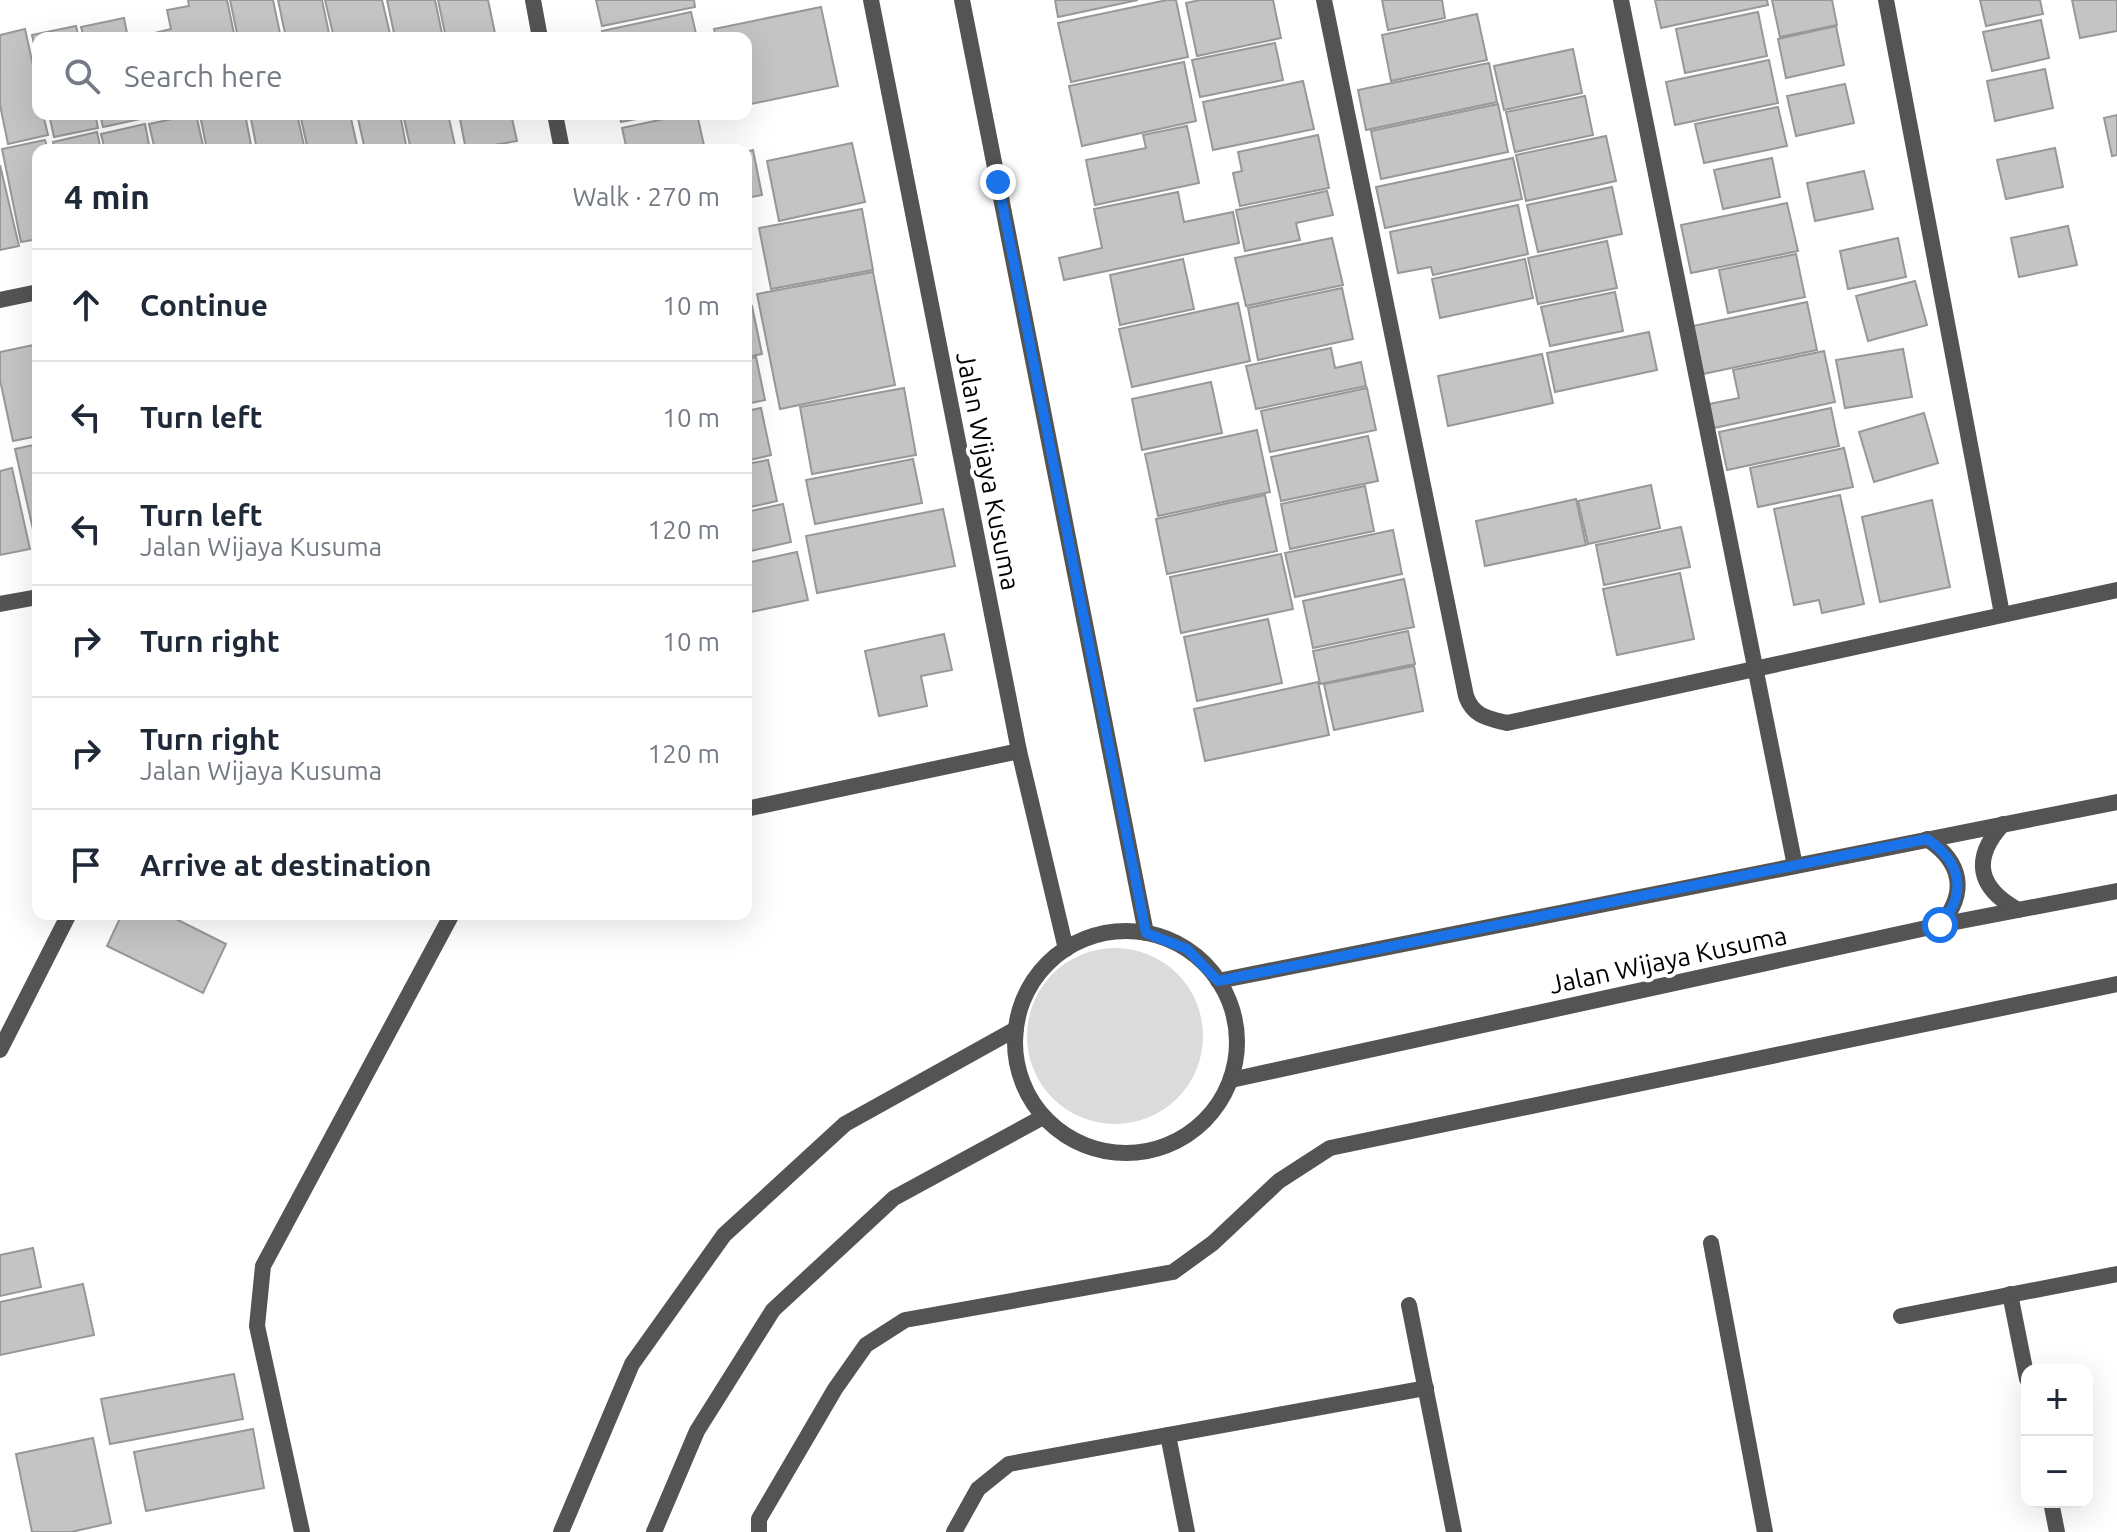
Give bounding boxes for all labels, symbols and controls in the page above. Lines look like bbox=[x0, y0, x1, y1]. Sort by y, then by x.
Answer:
search box bbox=[32, 32, 752, 120]
icon: search bbox=[60, 54, 104, 98]
text: Search here bbox=[124, 59, 283, 93]
route end bbox=[980, 164, 1016, 200]
text: 4 min bbox=[64, 177, 150, 215]
text: Walk · 270 m bbox=[572, 182, 720, 211]
icon: ahead bbox=[64, 283, 108, 327]
text: Continue bbox=[140, 288, 268, 322]
text: 10 m bbox=[662, 291, 720, 320]
street label: Jalan Wijaya Kusuma bbox=[951, 349, 1026, 592]
icon: left bbox=[64, 395, 108, 439]
text: Turn left bbox=[140, 400, 262, 434]
text: 10 m bbox=[662, 403, 720, 432]
text: Turn left bbox=[140, 498, 262, 532]
icon: left bbox=[64, 507, 108, 551]
text: 120 m bbox=[648, 515, 720, 544]
text: Jalan Wijaya Kusuma bbox=[140, 532, 382, 561]
icon: right bbox=[64, 619, 108, 663]
text: Turn right bbox=[140, 624, 280, 658]
text: 10 m bbox=[662, 627, 720, 656]
text: Turn right bbox=[140, 722, 280, 756]
icon: right bbox=[64, 731, 108, 775]
text: 120 m bbox=[648, 739, 720, 768]
text: Jalan Wijaya Kusuma bbox=[140, 756, 382, 785]
icon: arrive bbox=[64, 843, 108, 887]
text: Arrive at destination bbox=[140, 848, 432, 882]
route start bbox=[1922, 907, 1958, 943]
street label: Jalan Wijaya Kusuma bbox=[1546, 920, 1789, 999]
map controls bbox=[2021, 1364, 2093, 1508]
button: + bbox=[2021, 1364, 2093, 1436]
button: − bbox=[2021, 1436, 2093, 1508]

